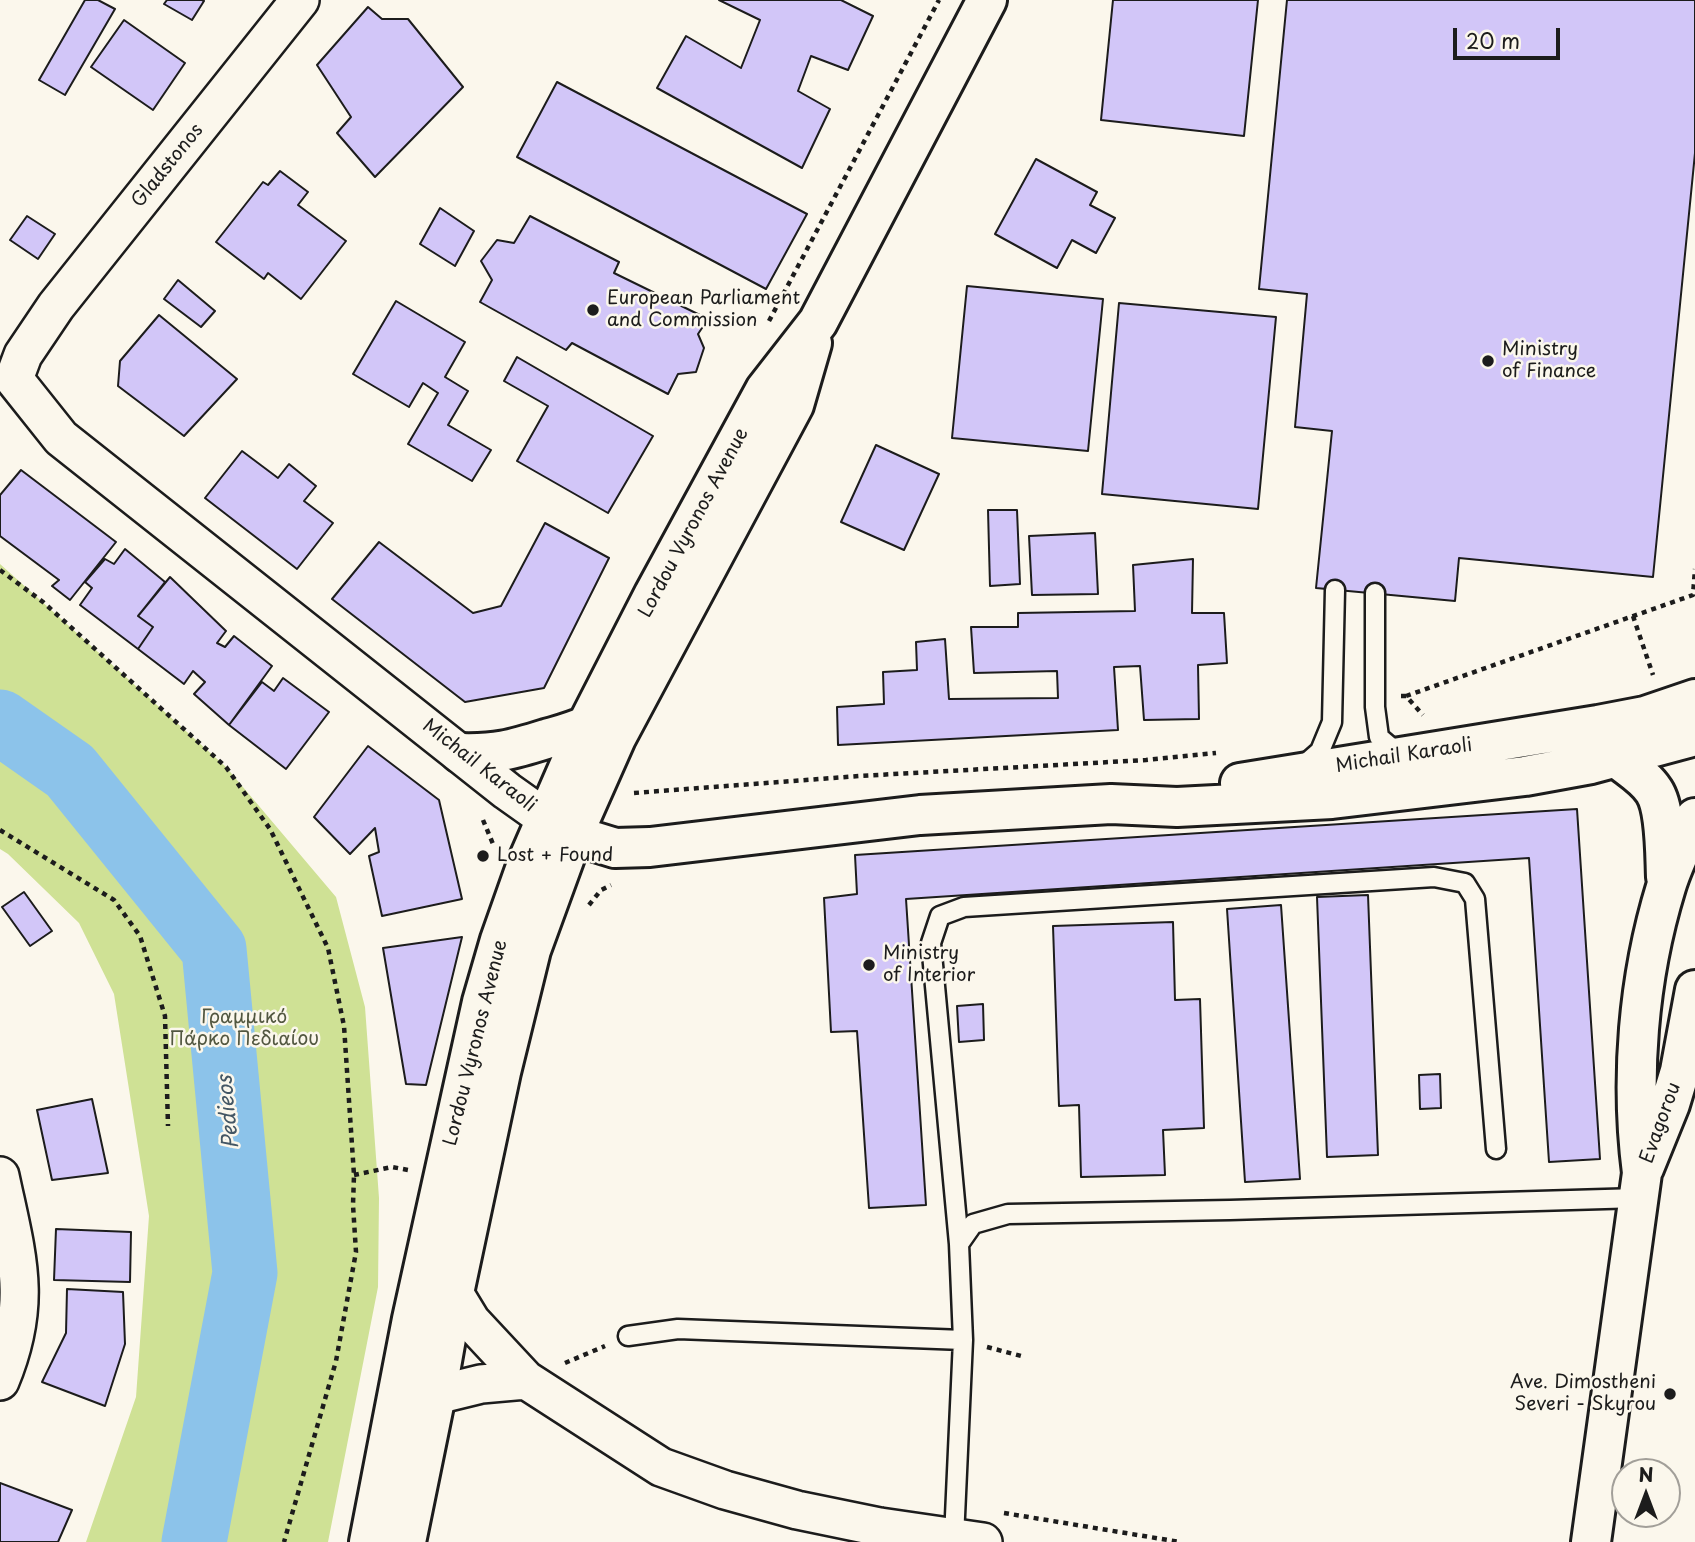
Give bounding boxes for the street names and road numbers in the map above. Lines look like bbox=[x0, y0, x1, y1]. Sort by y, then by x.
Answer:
street label: Gladstonos bbox=[127, 120, 209, 212]
street label: Lordou Vyronos Avenue bbox=[634, 424, 754, 622]
street label: Michail Karaoli bbox=[418, 715, 540, 817]
street label: Michail Karaoli bbox=[1334, 734, 1474, 778]
street label: Lordou Vyronos Avenue bbox=[439, 938, 513, 1148]
street label: Evagorou bbox=[1636, 1079, 1686, 1167]

